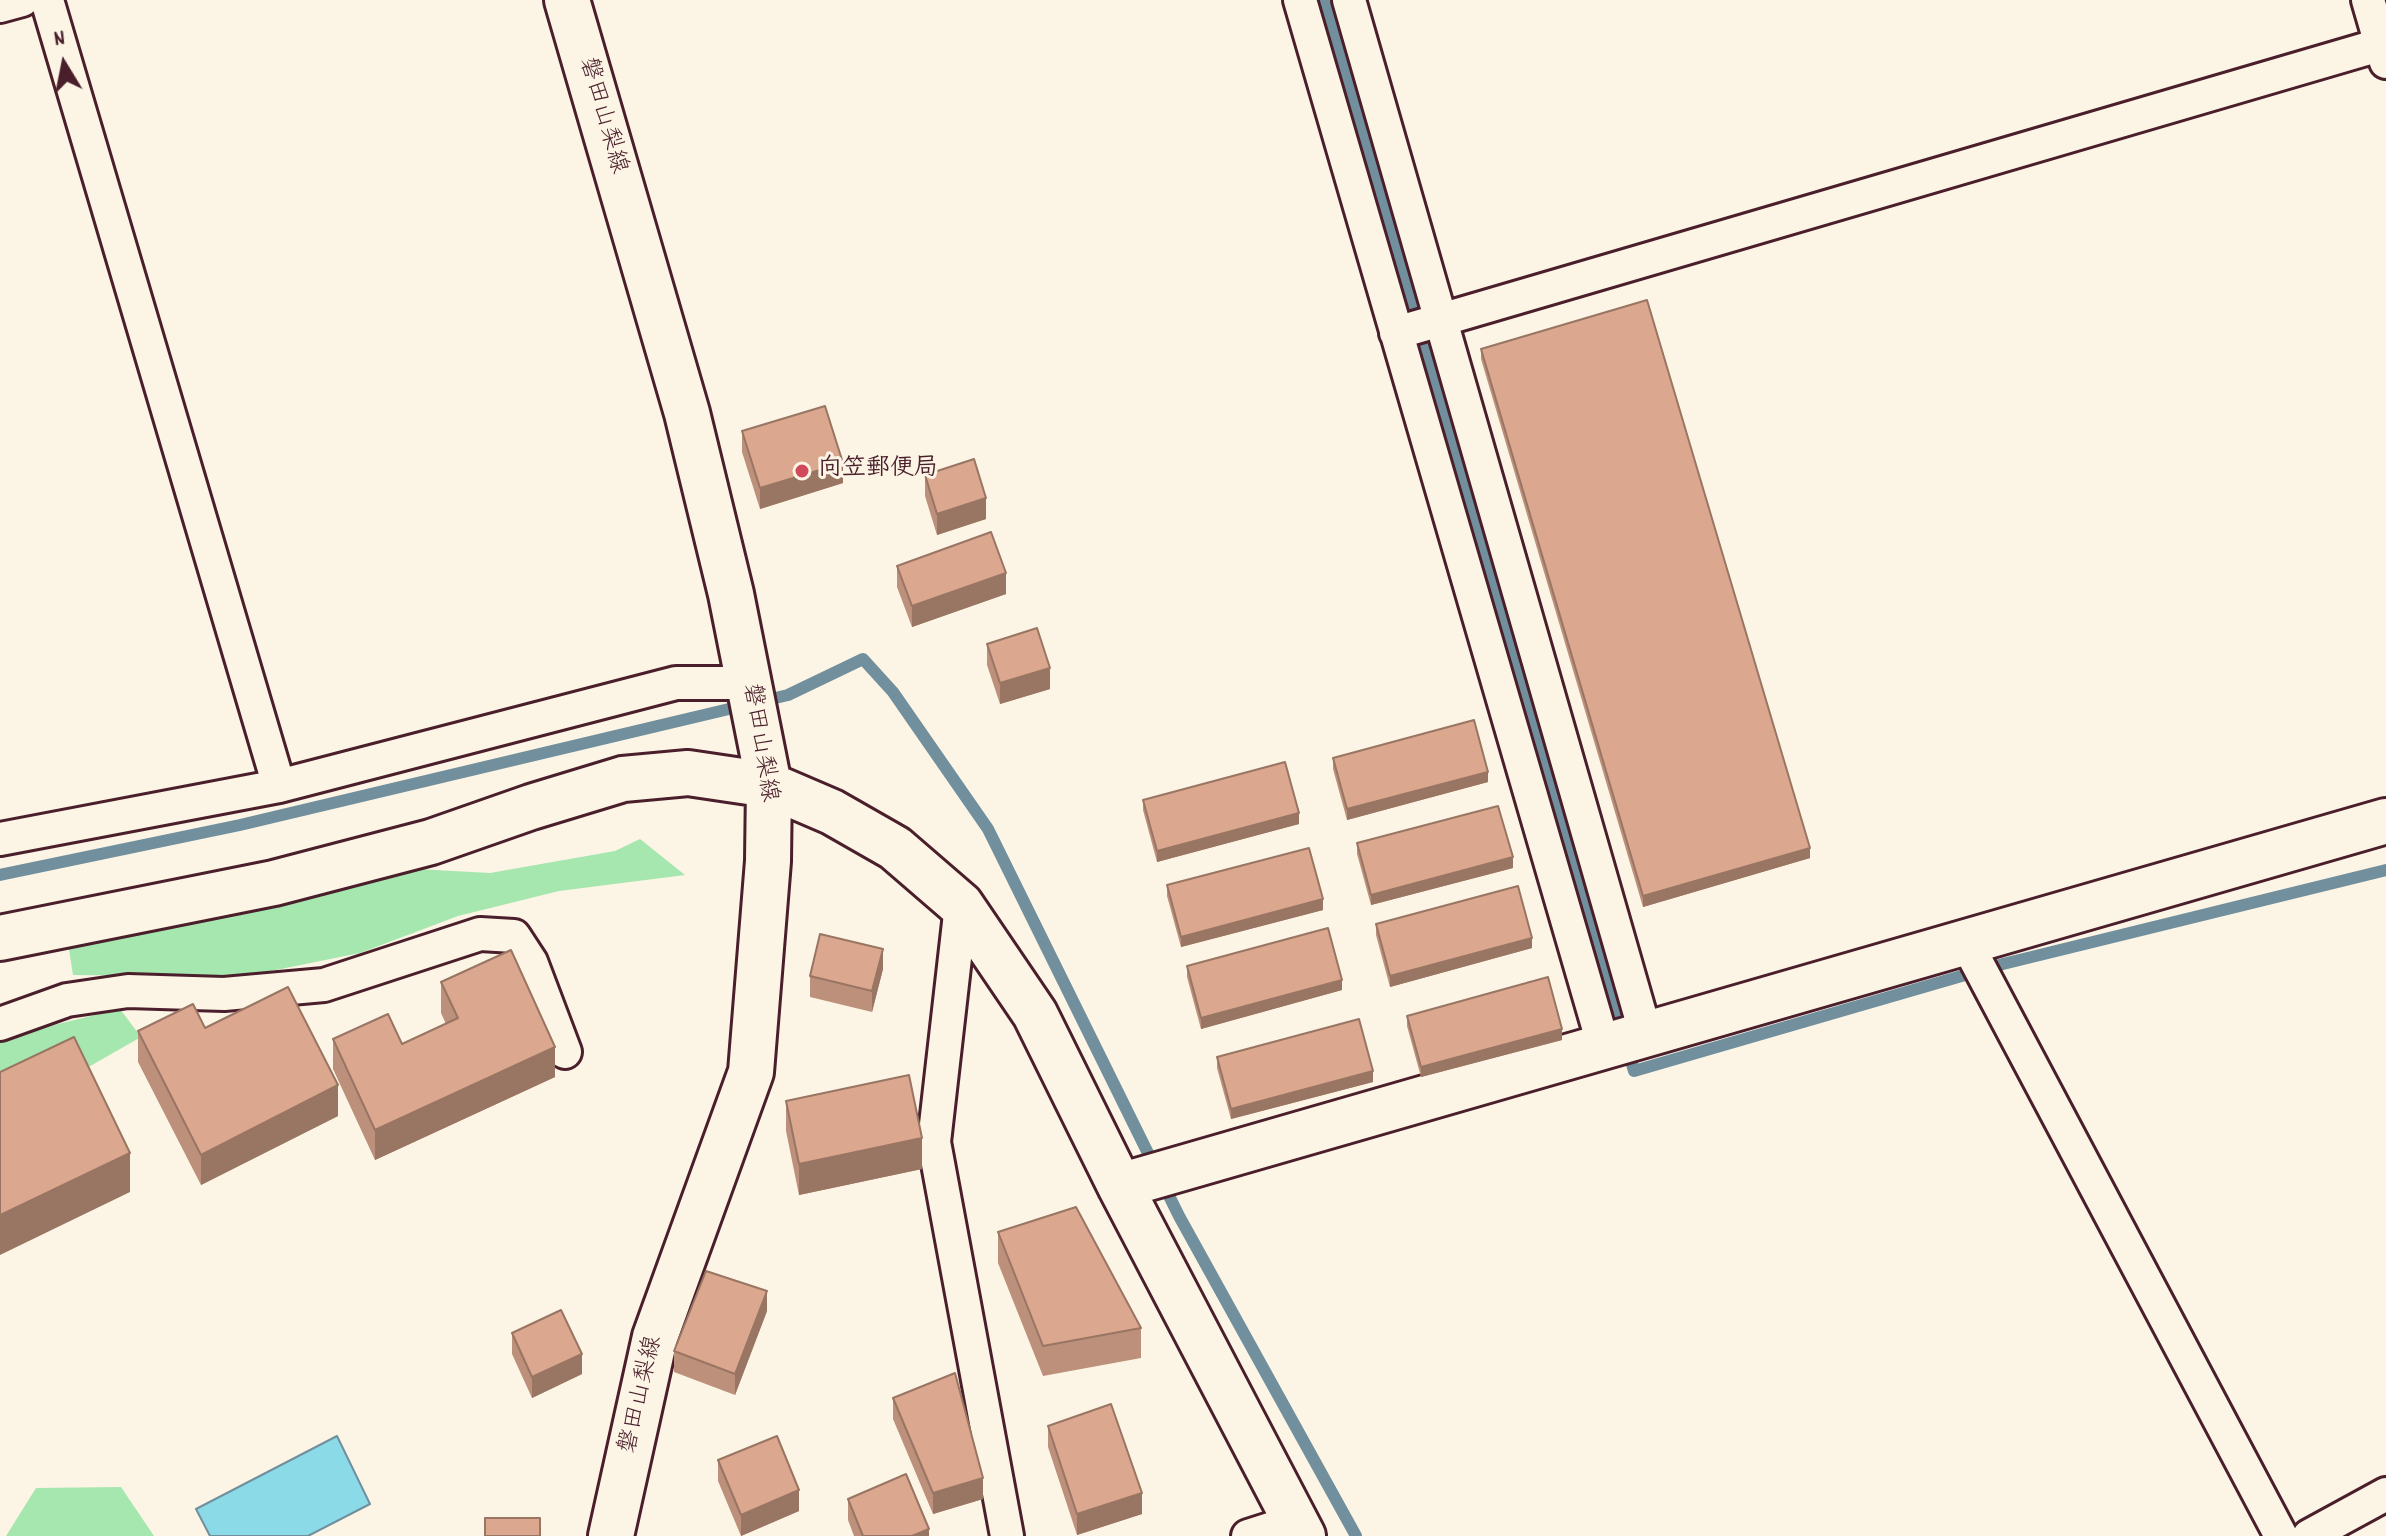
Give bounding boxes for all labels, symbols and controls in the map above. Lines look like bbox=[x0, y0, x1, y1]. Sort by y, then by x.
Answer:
north arrow bbox=[24, 24, 104, 104]
text: N bbox=[52, 24, 68, 56]
street label: 磐田山梨線 bbox=[571, 54, 631, 178]
place label: 向笠郵便局 bbox=[818, 457, 938, 485]
marker: 向笠郵便局 bbox=[793, 462, 811, 480]
street label: 磐田山梨線 bbox=[734, 681, 782, 805]
street label: 磐田山梨線 bbox=[615, 1333, 671, 1457]

